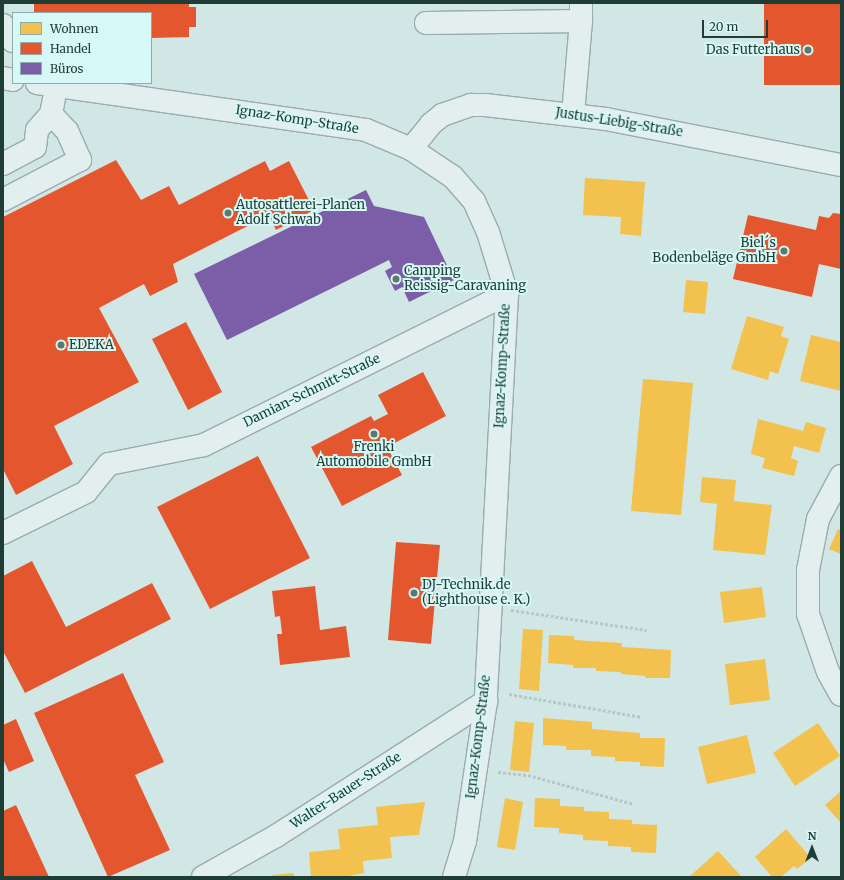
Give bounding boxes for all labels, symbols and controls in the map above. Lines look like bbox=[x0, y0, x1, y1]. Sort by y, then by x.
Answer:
legend bbox=[12, 12, 152, 84]
scale bar bbox=[704, 12, 770, 38]
text: 20 m bbox=[709, 19, 738, 34]
text: Wohnen bbox=[50, 21, 98, 36]
text: Handel bbox=[50, 41, 91, 56]
place label: Das Futterhaus bbox=[706, 42, 800, 58]
marker: Das Futterhaus bbox=[803, 45, 813, 55]
text: Büros bbox=[50, 61, 83, 76]
street label: Ignaz-Komp-Straße bbox=[234, 103, 360, 137]
street label: Justus-Liebig-Straße bbox=[554, 105, 684, 141]
place label: Autosattlerei-Planen Adolf Schwab bbox=[236, 198, 365, 229]
marker: Autosattlerei-Planen Adolf Schwab bbox=[223, 208, 233, 218]
place label: Biel´s Bodenbeläge GmbH bbox=[652, 236, 776, 267]
marker: Biel´s Bodenbeläge GmbH bbox=[779, 246, 789, 256]
place label: Camping Reissig-Caravaning bbox=[404, 264, 526, 295]
marker: Camping Reissig-Caravaning bbox=[391, 274, 401, 284]
street label: Ignaz-Komp-Straße bbox=[492, 303, 514, 429]
place label: EDEKA bbox=[69, 337, 114, 353]
marker: EDEKA bbox=[56, 340, 66, 350]
street label: Damian-Schmitt-Straße bbox=[241, 351, 383, 431]
marker: Frenki Automobile GmbH bbox=[369, 429, 379, 439]
place label: Frenki Automobile GmbH bbox=[316, 440, 432, 471]
place label: DJ-Technik.de (Lighthouse e. K.) bbox=[422, 578, 530, 609]
marker: DJ-Technik.de (Lighthouse e. K.) bbox=[409, 588, 419, 598]
street label: Ignaz-Komp-Straße bbox=[464, 674, 494, 800]
street label: Walter-Bauer-Straße bbox=[288, 749, 404, 833]
north arrow bbox=[792, 828, 832, 868]
text: N bbox=[808, 829, 816, 843]

